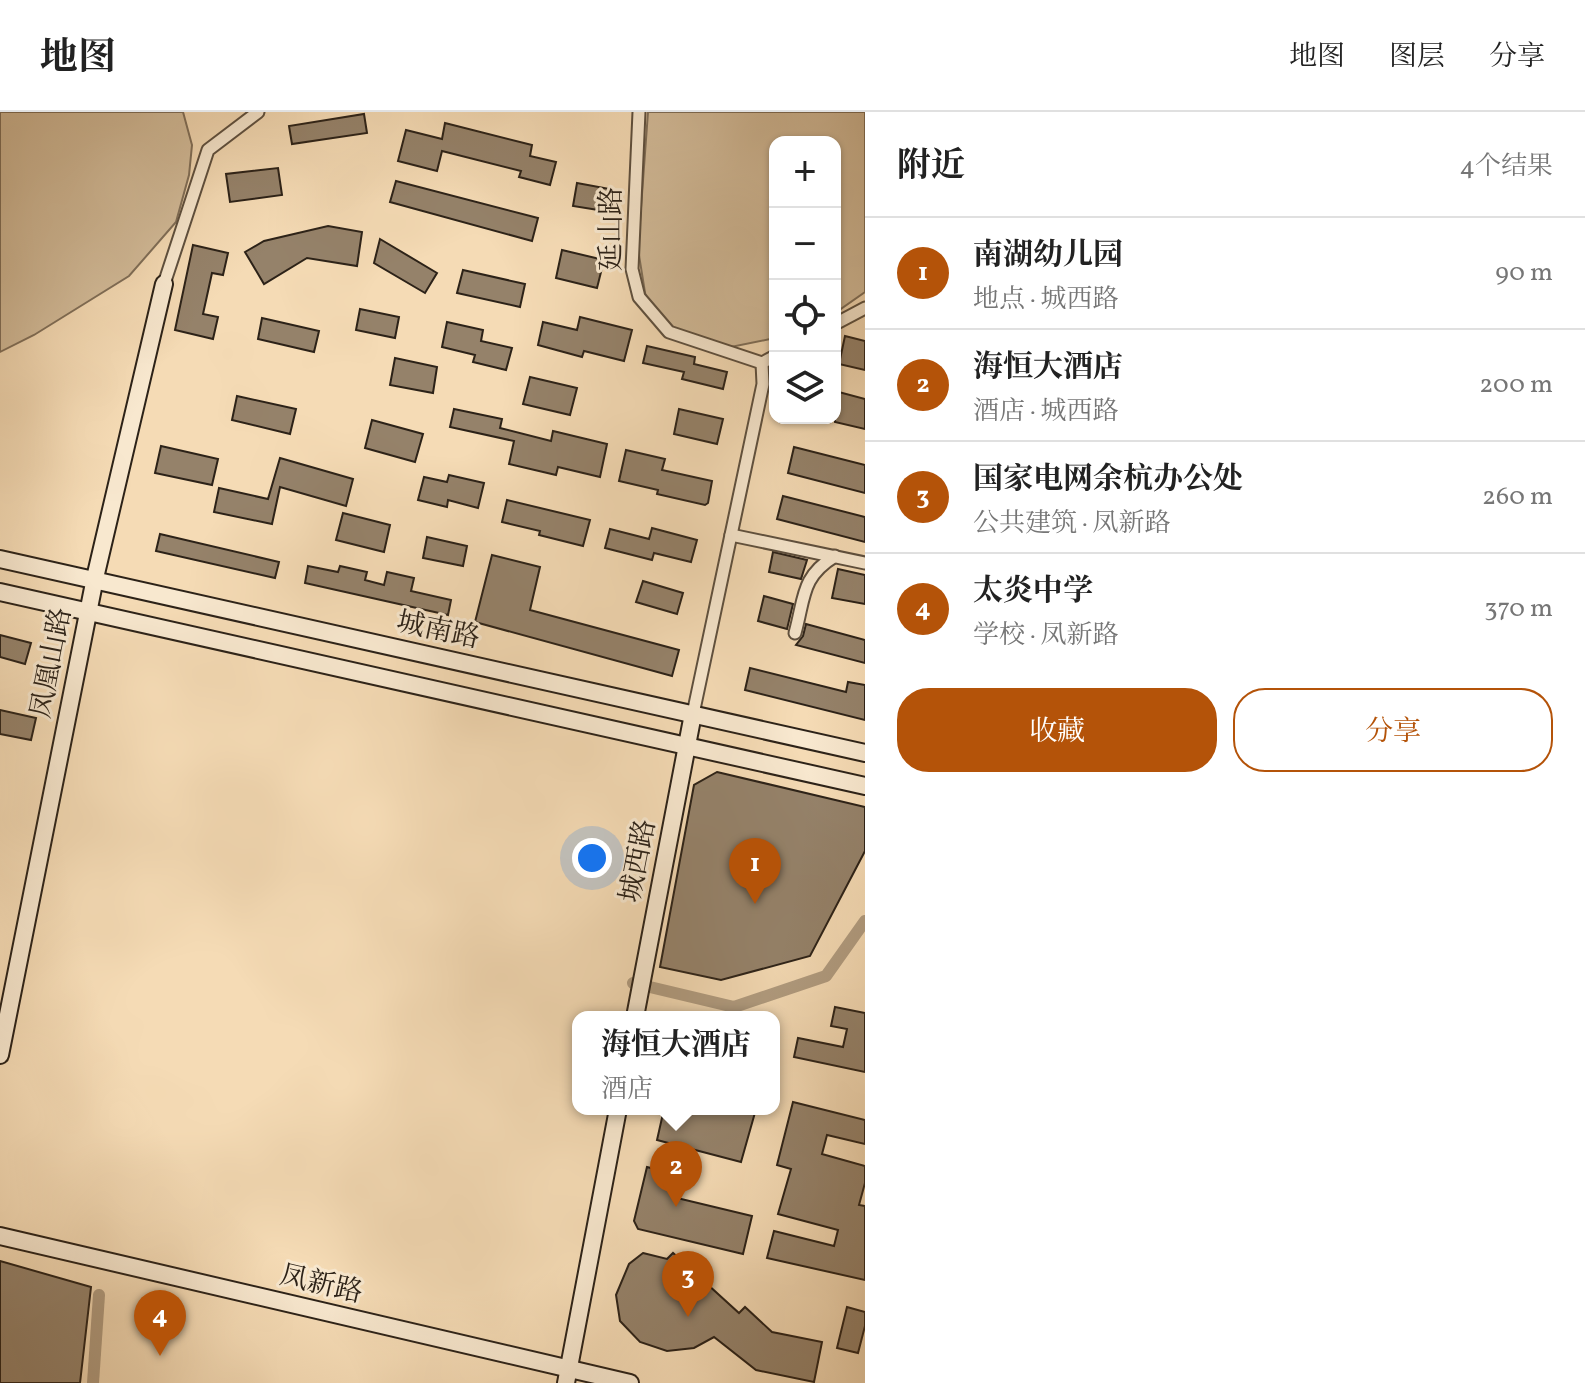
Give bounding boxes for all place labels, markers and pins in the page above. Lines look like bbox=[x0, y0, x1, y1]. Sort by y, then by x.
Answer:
pin: 1 bbox=[729, 838, 781, 904]
pin: 2 bbox=[650, 1141, 702, 1207]
pin: 3 bbox=[662, 1251, 714, 1317]
pin: 4 bbox=[134, 1290, 186, 1356]

